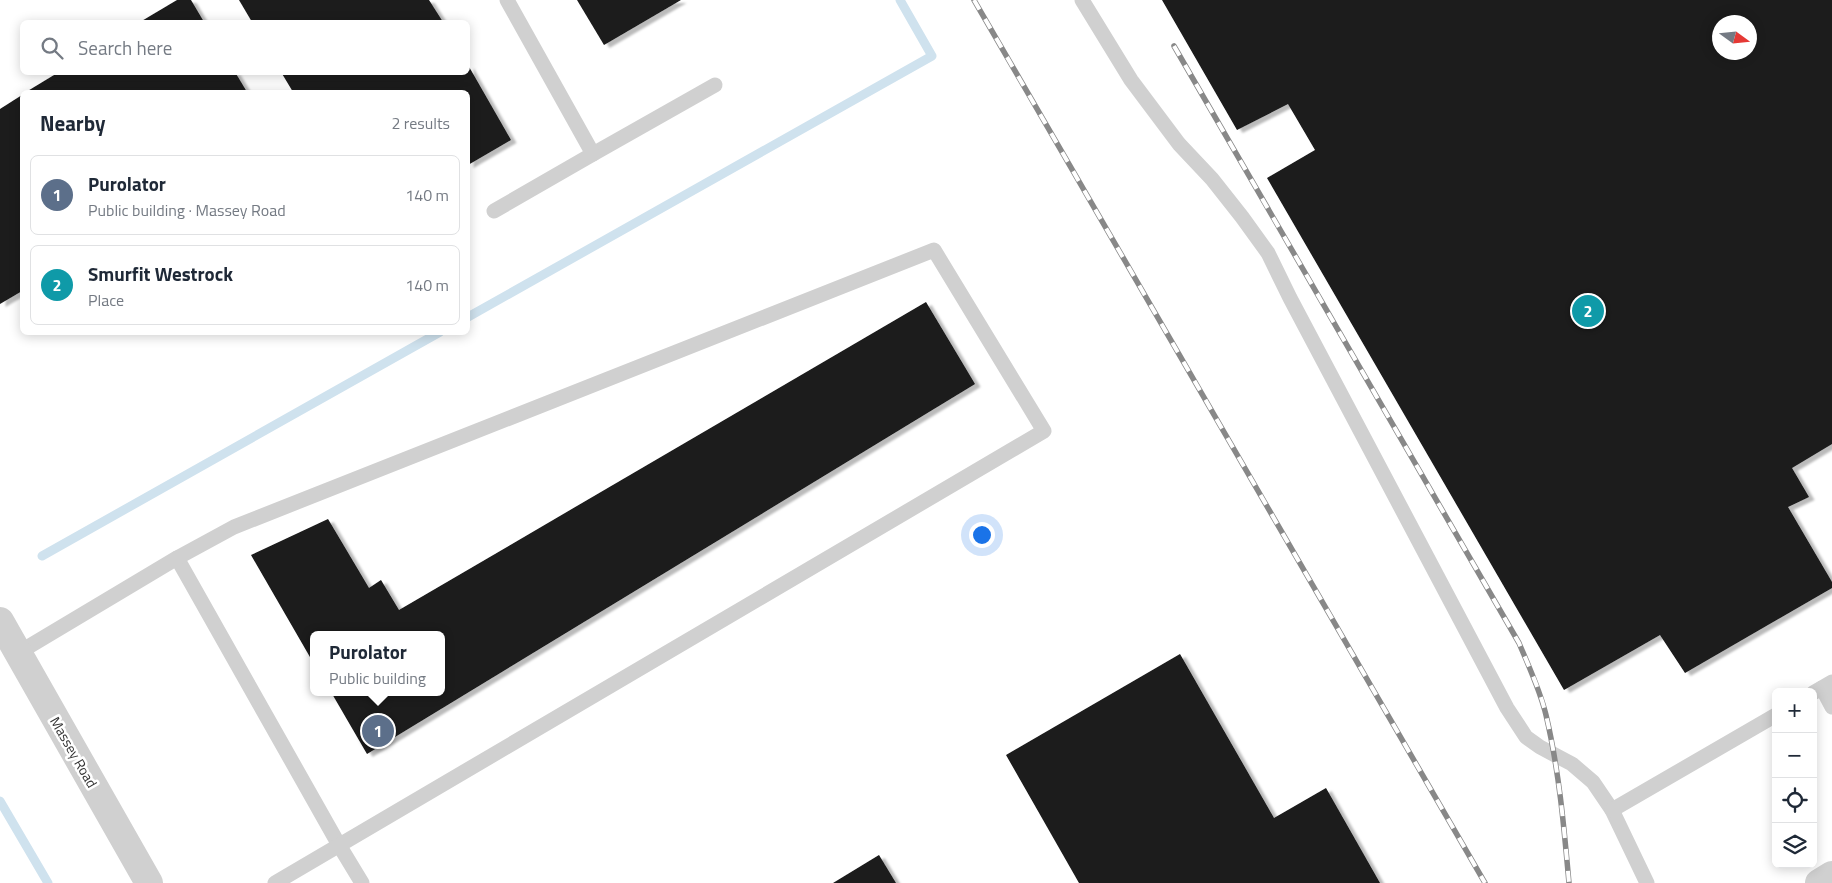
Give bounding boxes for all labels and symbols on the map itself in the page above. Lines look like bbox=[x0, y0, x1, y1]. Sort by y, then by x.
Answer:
north arrow bbox=[1712, 15, 1757, 60]
pin: 2 bbox=[1572, 292, 1604, 330]
your location bbox=[969, 522, 995, 548]
pin: 1 bbox=[362, 712, 394, 750]
street label: Massey Road bbox=[45, 713, 103, 791]

